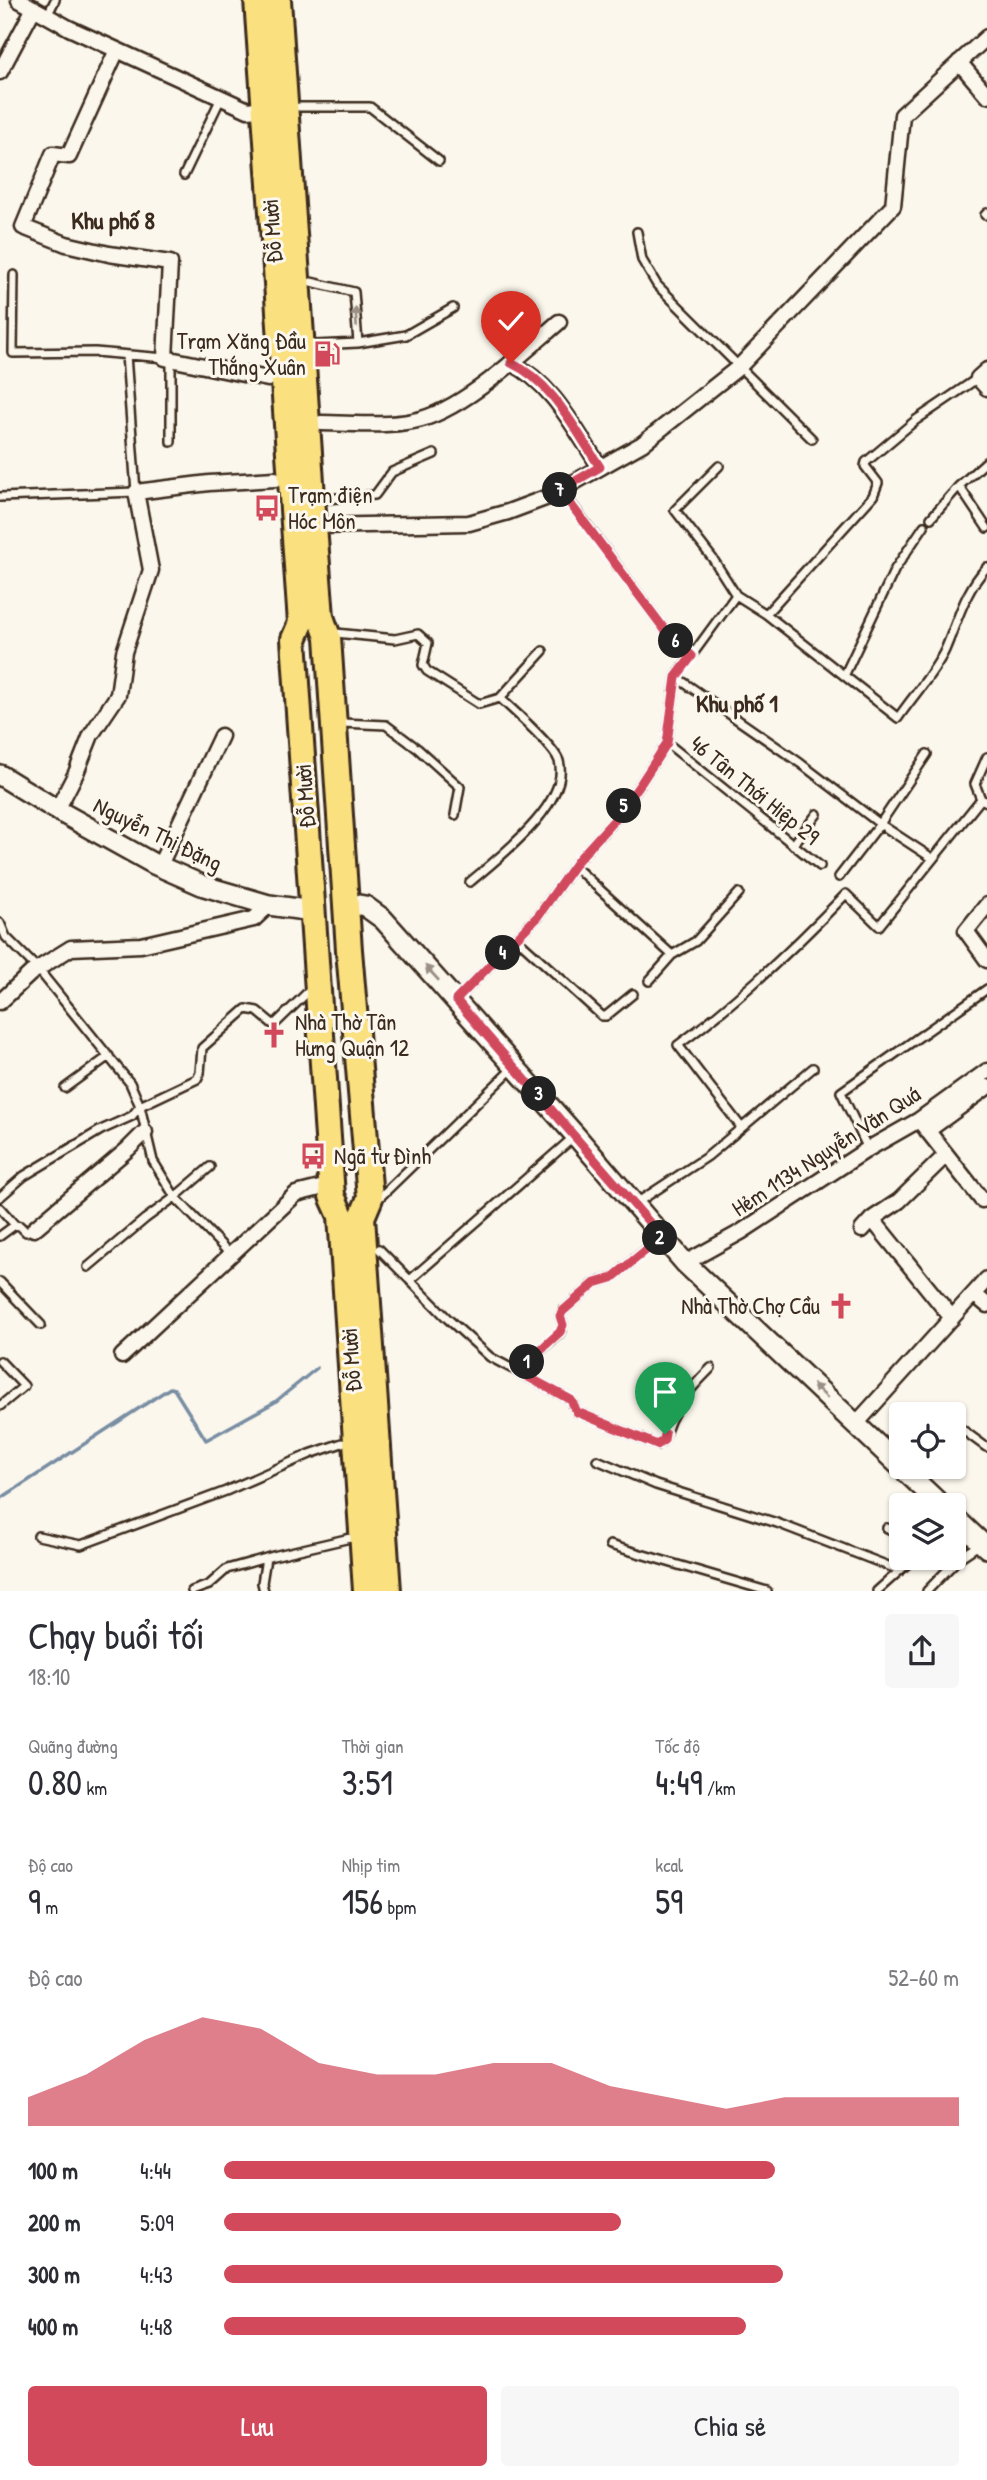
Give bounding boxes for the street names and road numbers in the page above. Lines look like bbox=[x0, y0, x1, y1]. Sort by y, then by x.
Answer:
street label: Đỗ Mười bbox=[254, 198, 289, 264]
street label: 46 Tân Thới Hiệp 29 bbox=[684, 728, 827, 851]
street label: Đỗ Mười bbox=[287, 763, 322, 829]
street label: Nguyễn Thị Đặng bbox=[89, 789, 228, 878]
street label: Hẻm 1134 Nguyễn Văn Quá bbox=[725, 1078, 926, 1223]
street label: Đỗ Mười bbox=[333, 1327, 368, 1393]

